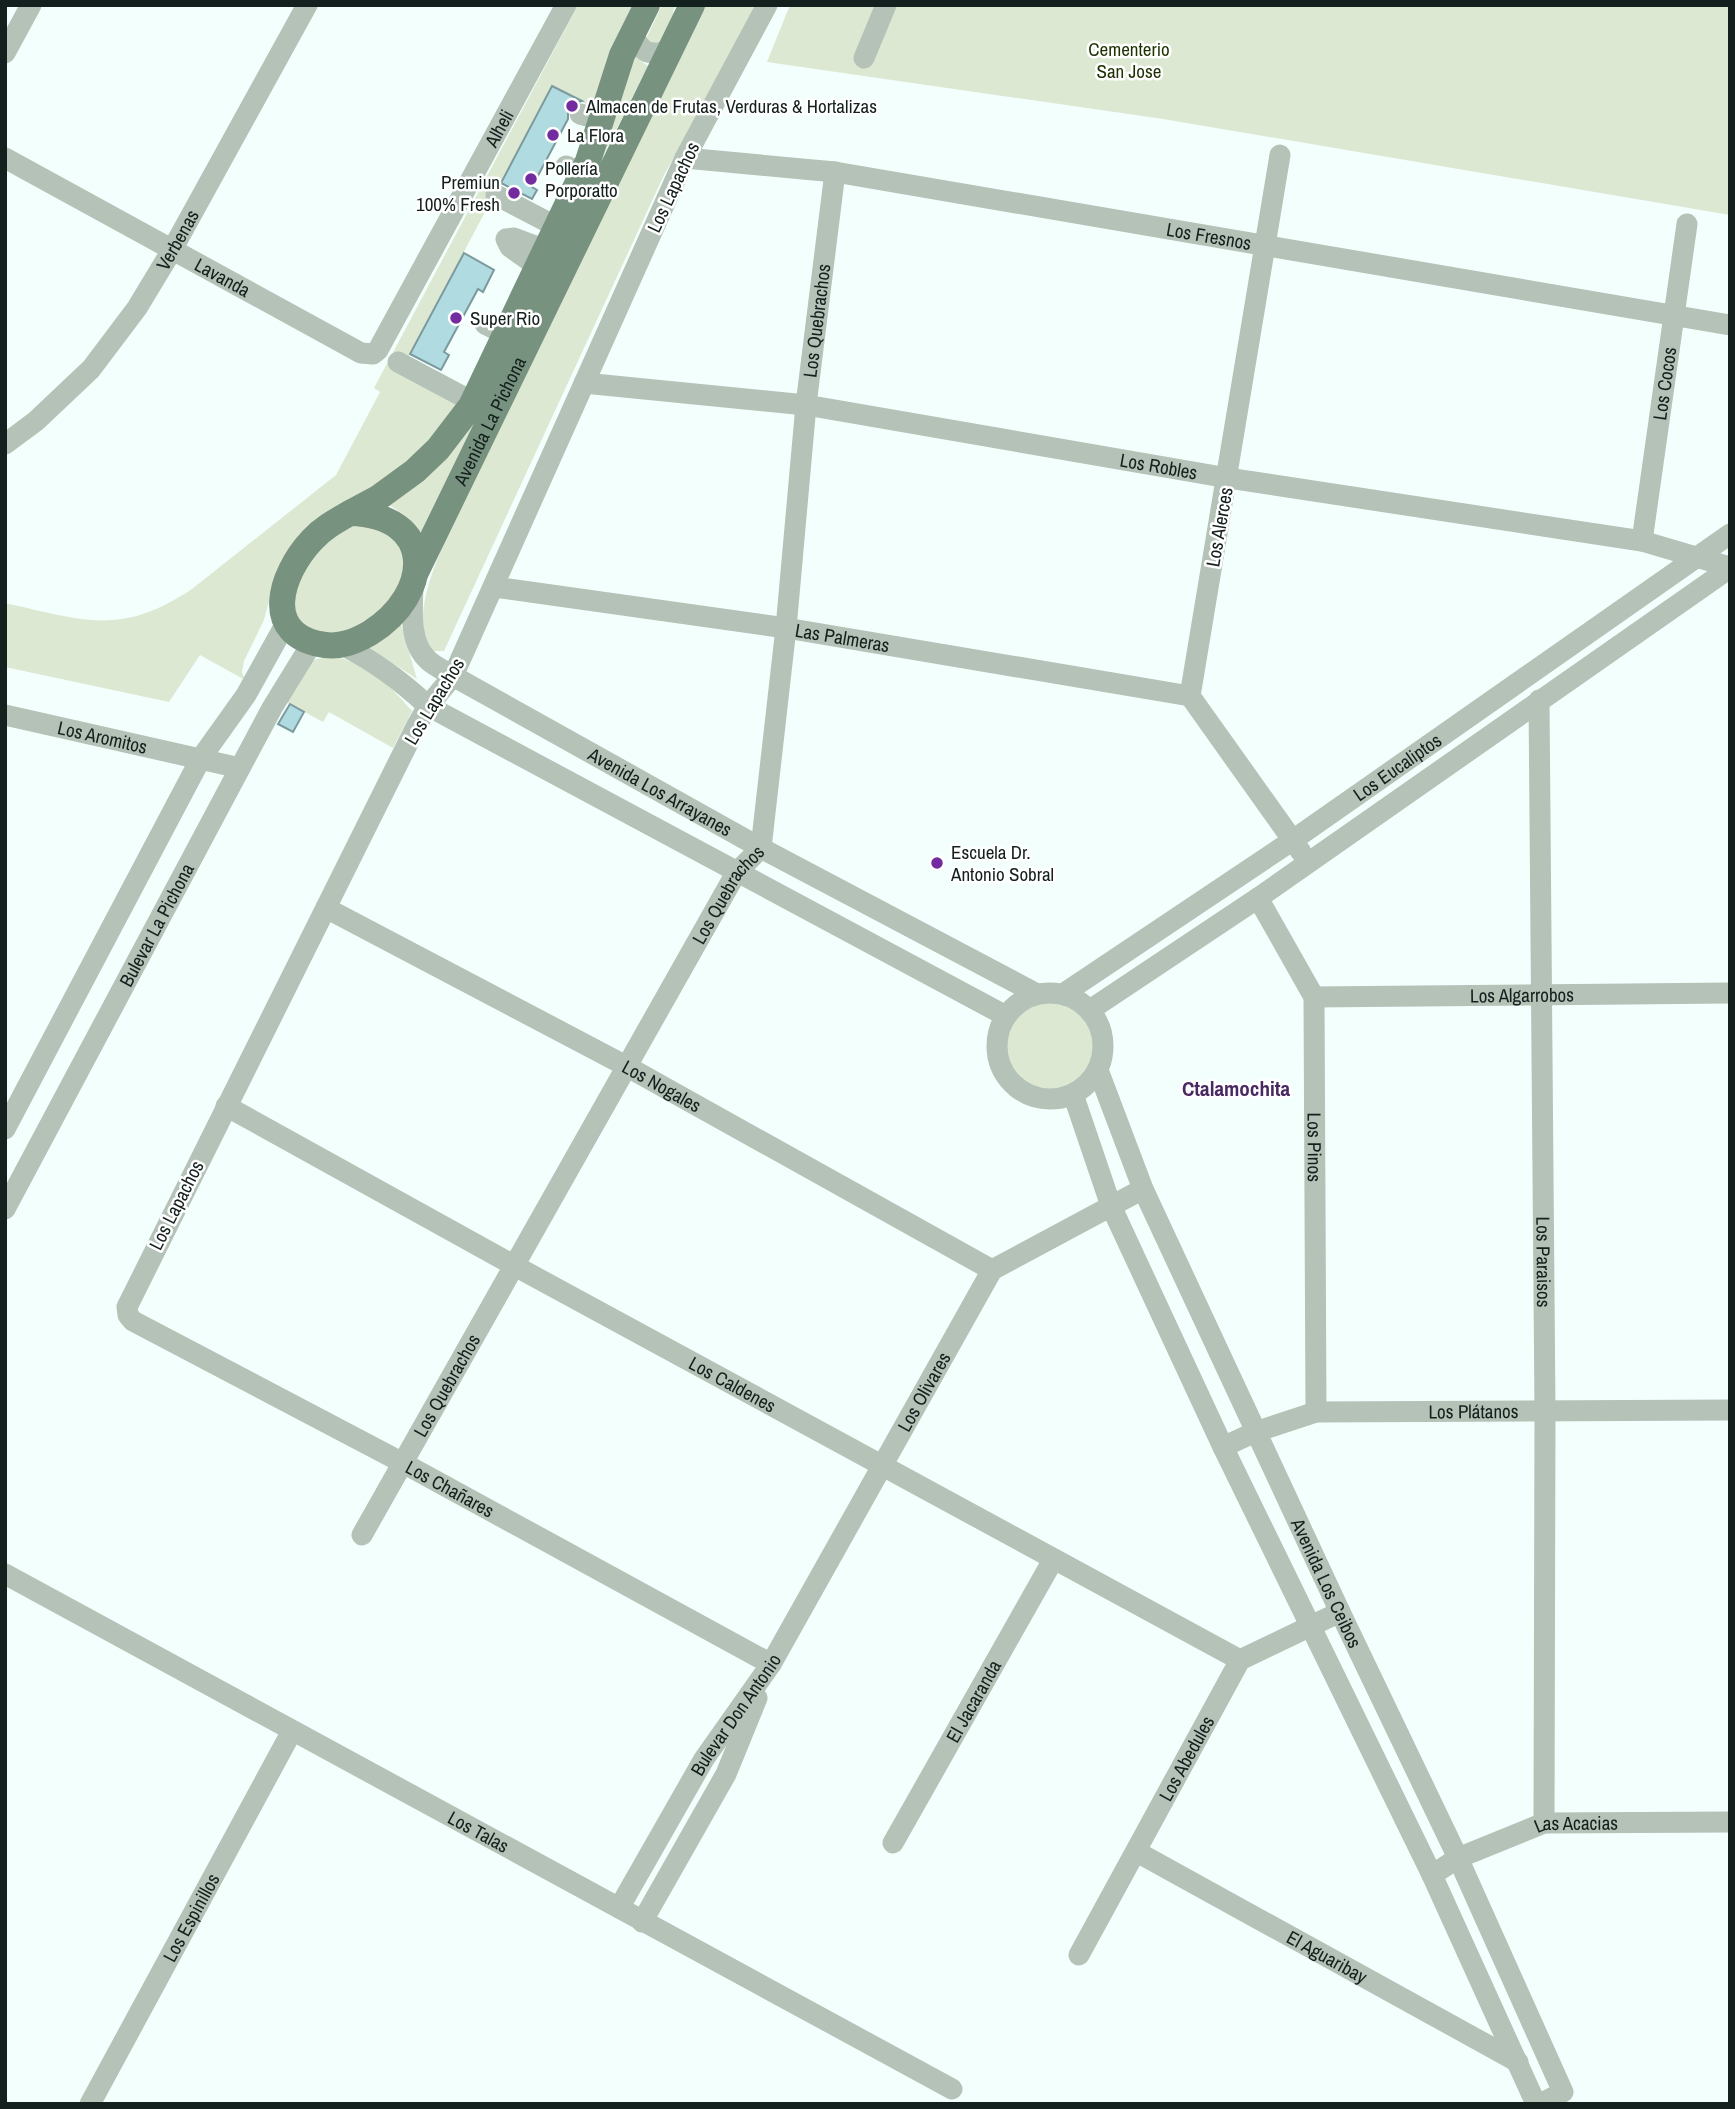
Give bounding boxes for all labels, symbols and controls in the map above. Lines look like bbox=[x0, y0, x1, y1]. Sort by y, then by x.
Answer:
park label: Cementerio San Jose bbox=[1088, 36, 1170, 84]
place label: Almacen de Frutas, Verduras & Hortalizas bbox=[585, 93, 877, 119]
marker: Almacen de Frutas, Verduras & Hortalizas bbox=[564, 98, 580, 114]
street label: Alheli bbox=[478, 105, 520, 152]
place label: La Flora bbox=[567, 122, 624, 148]
marker: La Flora bbox=[545, 127, 561, 143]
street label: Los Lapachos bbox=[641, 137, 705, 236]
place label: Pollería Porporatto bbox=[545, 155, 618, 203]
place label: Premiun 100% Fresh bbox=[416, 169, 500, 217]
marker: Pollería Porporatto bbox=[523, 171, 539, 187]
marker: Premiun 100% Fresh bbox=[506, 185, 522, 201]
street label: Verbenas bbox=[150, 205, 205, 275]
street label: Los Fresnos bbox=[1164, 216, 1254, 256]
street label: Lavanda bbox=[190, 251, 255, 303]
street label: Los Quebrachos bbox=[797, 262, 836, 379]
place label: Super Rio bbox=[470, 305, 540, 331]
marker: Super Rio bbox=[448, 310, 464, 326]
street label: Los Cocos bbox=[1646, 345, 1682, 422]
street label: Avenida La Pichona bbox=[447, 352, 532, 491]
street label: Los Robles bbox=[1118, 447, 1200, 486]
street label: Los Alerces bbox=[1199, 485, 1239, 569]
street label: Las Palmeras bbox=[793, 617, 892, 658]
street label: Los Lapachos bbox=[398, 653, 470, 749]
street label: Los Aromitos bbox=[55, 714, 150, 760]
street label: Los Eucaliptos bbox=[1348, 727, 1447, 807]
street label: Avenida Los Arrayanes bbox=[583, 741, 737, 842]
street label: Los Quebrachos bbox=[686, 839, 770, 949]
place label: Escuela Dr. Antonio Sobral bbox=[950, 839, 1054, 887]
marker: Escuela Dr. Antonio Sobral bbox=[929, 855, 945, 871]
street label: Bulevar La Pichona bbox=[113, 858, 200, 991]
street label: Los Algarrobos bbox=[1470, 981, 1574, 1008]
street label: Los Nogales bbox=[618, 1053, 706, 1118]
district label: Ctalamochita bbox=[1182, 1074, 1290, 1103]
street label: Los Pinos bbox=[1302, 1113, 1328, 1182]
street label: Los Lapachos bbox=[142, 1156, 210, 1254]
street label: Los Paraisos bbox=[1530, 1216, 1557, 1308]
street label: Los Quebrachos bbox=[407, 1329, 486, 1441]
street label: Los Olivares bbox=[891, 1347, 957, 1436]
street label: Los Caldenes bbox=[685, 1350, 781, 1419]
street label: Los Plátanos bbox=[1428, 1398, 1519, 1424]
street label: Los Chañares bbox=[401, 1454, 499, 1523]
street label: Avenida Los Ceibos bbox=[1285, 1513, 1368, 1652]
street label: Bulevar Don Antonio bbox=[684, 1649, 787, 1780]
street label: El Jacaranda bbox=[940, 1655, 1007, 1747]
street label: Los Abedules bbox=[1152, 1711, 1220, 1806]
street label: Los Talas bbox=[443, 1804, 514, 1859]
street label: Las Acacias bbox=[1530, 1810, 1618, 1839]
street label: Los Espinillos bbox=[156, 1869, 226, 1966]
street label: El Aguaribay bbox=[1282, 1924, 1372, 1990]

